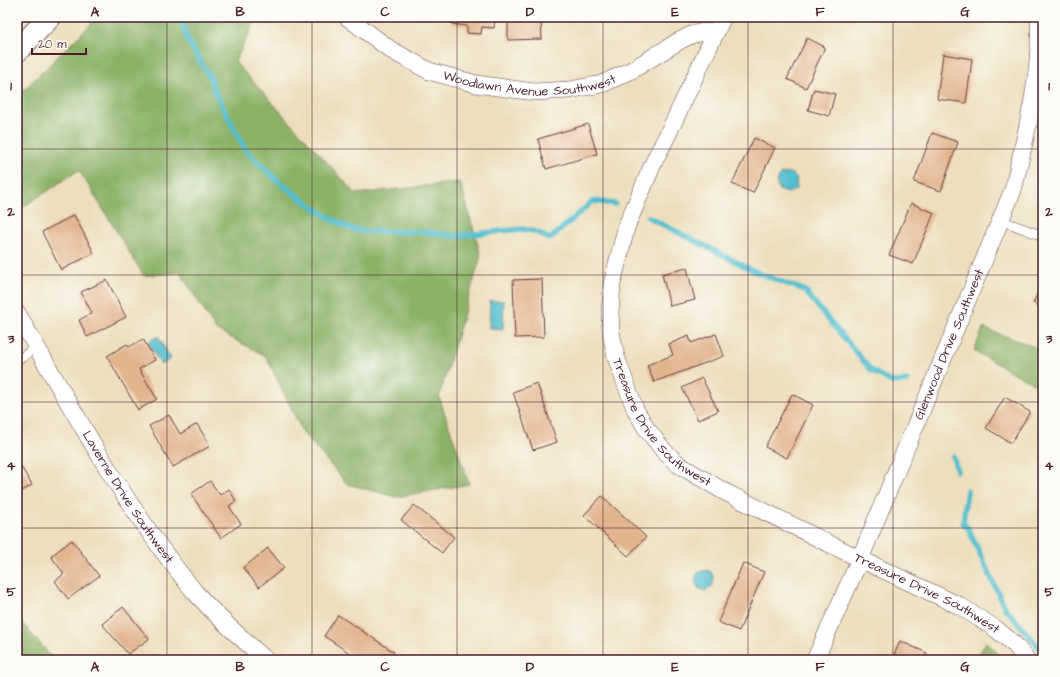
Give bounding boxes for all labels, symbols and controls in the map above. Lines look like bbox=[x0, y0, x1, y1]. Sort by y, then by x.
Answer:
text: A bbox=[91, 3, 100, 21]
text: B bbox=[235, 3, 245, 21]
text: C bbox=[380, 3, 390, 21]
text: D bbox=[526, 3, 535, 21]
text: E bbox=[671, 3, 679, 21]
text: F bbox=[815, 3, 825, 21]
text: G bbox=[960, 3, 970, 21]
scale bar bbox=[32, 30, 86, 56]
text: 20 m bbox=[38, 36, 67, 53]
street label: Woodlawn Avenue Southwest bbox=[441, 66, 619, 101]
text: 1 bbox=[10, 77, 12, 95]
text: 1 bbox=[1048, 77, 1050, 95]
text: 2 bbox=[6, 203, 15, 221]
text: 2 bbox=[1044, 203, 1053, 221]
street label: Glenwood Drive Southwest bbox=[910, 266, 989, 422]
text: 3 bbox=[7, 330, 15, 348]
text: 3 bbox=[1045, 330, 1053, 348]
street label: Treasure Drive Southwest bbox=[608, 355, 715, 491]
street label: Laverne Drive Southwest bbox=[78, 427, 179, 568]
text: 4 bbox=[7, 457, 16, 475]
text: 4 bbox=[1045, 457, 1054, 475]
street label: Treasure Drive Southwest bbox=[851, 549, 1005, 638]
text: 5 bbox=[6, 583, 16, 601]
text: 5 bbox=[1044, 583, 1054, 601]
text: A bbox=[91, 658, 100, 676]
text: B bbox=[235, 658, 245, 676]
text: C bbox=[380, 658, 390, 676]
text: D bbox=[526, 658, 535, 676]
text: E bbox=[671, 658, 679, 676]
text: F bbox=[815, 658, 825, 676]
text: G bbox=[960, 658, 970, 676]

